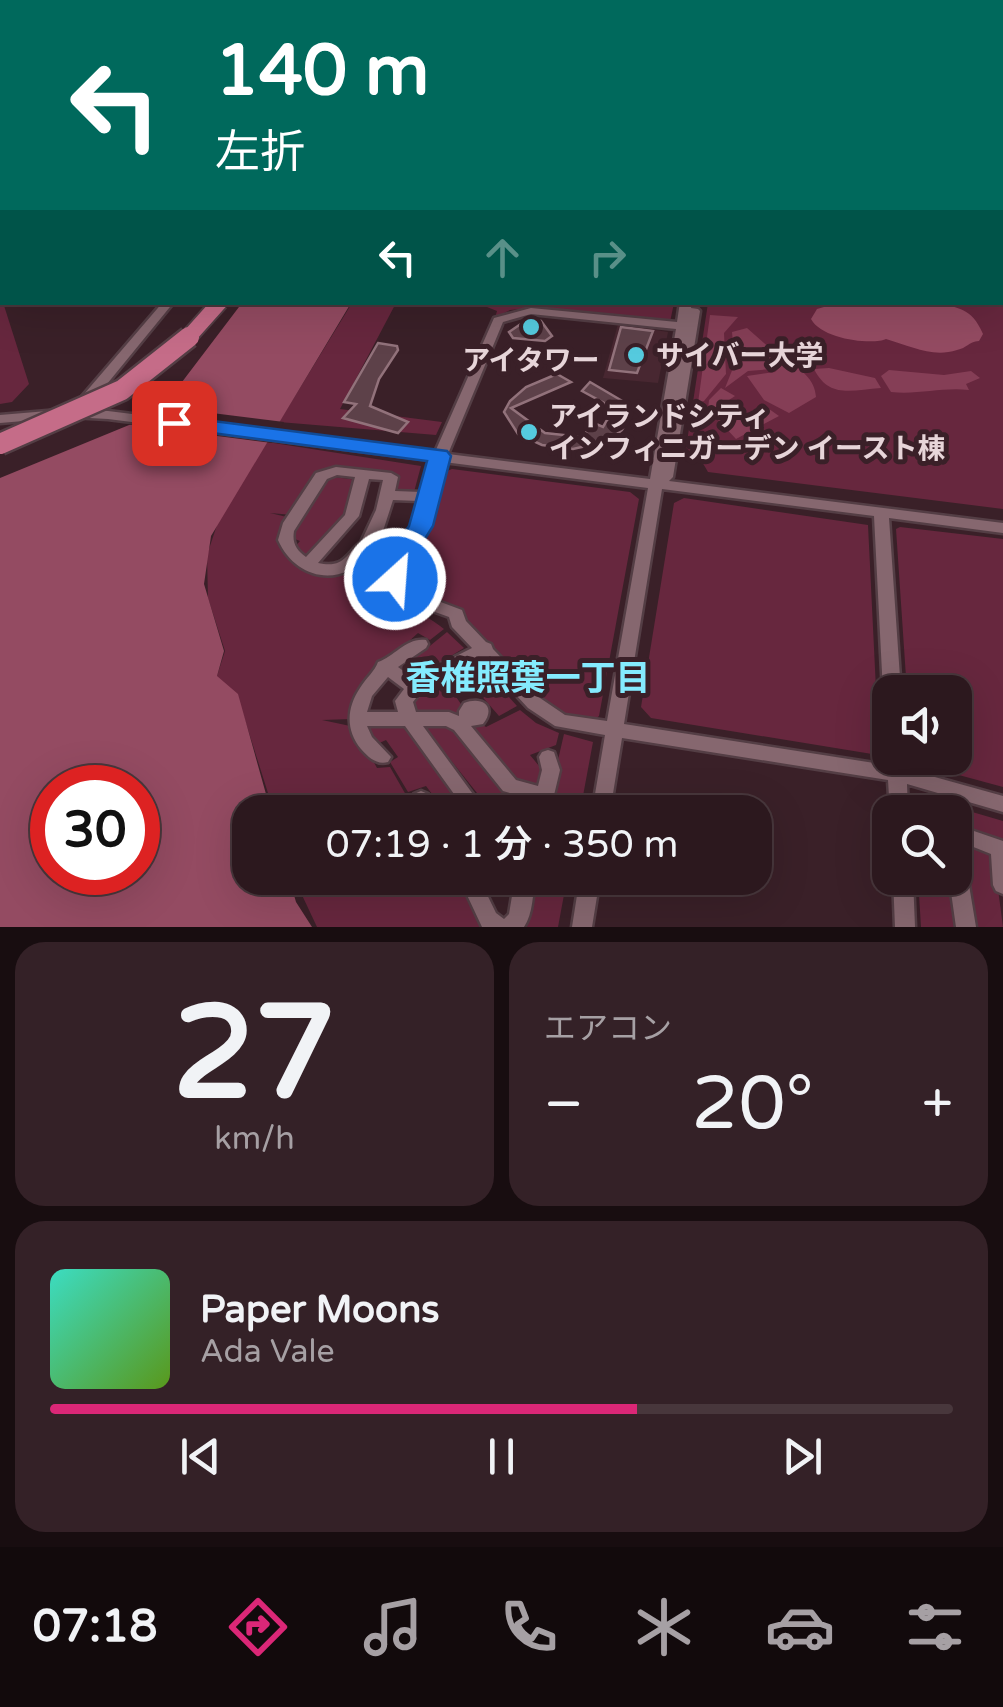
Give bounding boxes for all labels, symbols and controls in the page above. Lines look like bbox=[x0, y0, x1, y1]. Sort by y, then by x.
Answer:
text: 140 m bbox=[215, 30, 429, 114]
icon: left bbox=[50, 40, 180, 170]
text: 左折 bbox=[215, 126, 305, 180]
icon: left bbox=[370, 230, 425, 285]
icon: ahead bbox=[475, 230, 530, 285]
icon: right bbox=[580, 230, 635, 285]
marker: アイタワー bbox=[520, 316, 542, 338]
place label: サイバー大学 bbox=[656, 339, 823, 373]
place label: アイタワー bbox=[462, 344, 600, 378]
marker: サイバー大学 bbox=[625, 344, 647, 366]
pin bbox=[132, 381, 217, 466]
icon: arrive bbox=[147, 396, 202, 451]
place label: アイランドシティ インフィニガーデン イースト棟 bbox=[549, 400, 945, 466]
marker: アイランドシティ インフィニガーデン イースト棟 bbox=[518, 421, 540, 443]
position arrow bbox=[343, 527, 447, 631]
district label: 香椎照葉一丁目 bbox=[405, 658, 651, 700]
map controls bbox=[872, 675, 972, 895]
button: sound bbox=[872, 675, 972, 775]
speed limit sign: 30 bbox=[30, 765, 160, 895]
button: search bbox=[872, 795, 972, 895]
text: 07:19 · 1 分 · 350 m bbox=[326, 822, 678, 868]
text: 27 bbox=[173, 977, 336, 1133]
text: エアコン bbox=[544, 1010, 672, 1048]
text: 20° bbox=[691, 1059, 814, 1149]
text: − bbox=[544, 1072, 583, 1138]
text: + bbox=[922, 1072, 953, 1138]
text: km/h bbox=[214, 1120, 295, 1158]
text: Paper Moons bbox=[200, 1287, 440, 1333]
text: Ada Vale bbox=[200, 1333, 335, 1371]
icon: previous bbox=[173, 1429, 228, 1484]
icon: pause bbox=[474, 1429, 529, 1484]
icon: next bbox=[775, 1429, 830, 1484]
icon: directions bbox=[223, 1592, 293, 1662]
icon: music bbox=[358, 1592, 428, 1662]
icon: phone bbox=[494, 1592, 564, 1662]
icon: climate bbox=[629, 1592, 699, 1662]
icon: car bbox=[765, 1592, 835, 1662]
icon: filters bbox=[900, 1592, 970, 1662]
text: 07:18 bbox=[33, 1600, 157, 1654]

